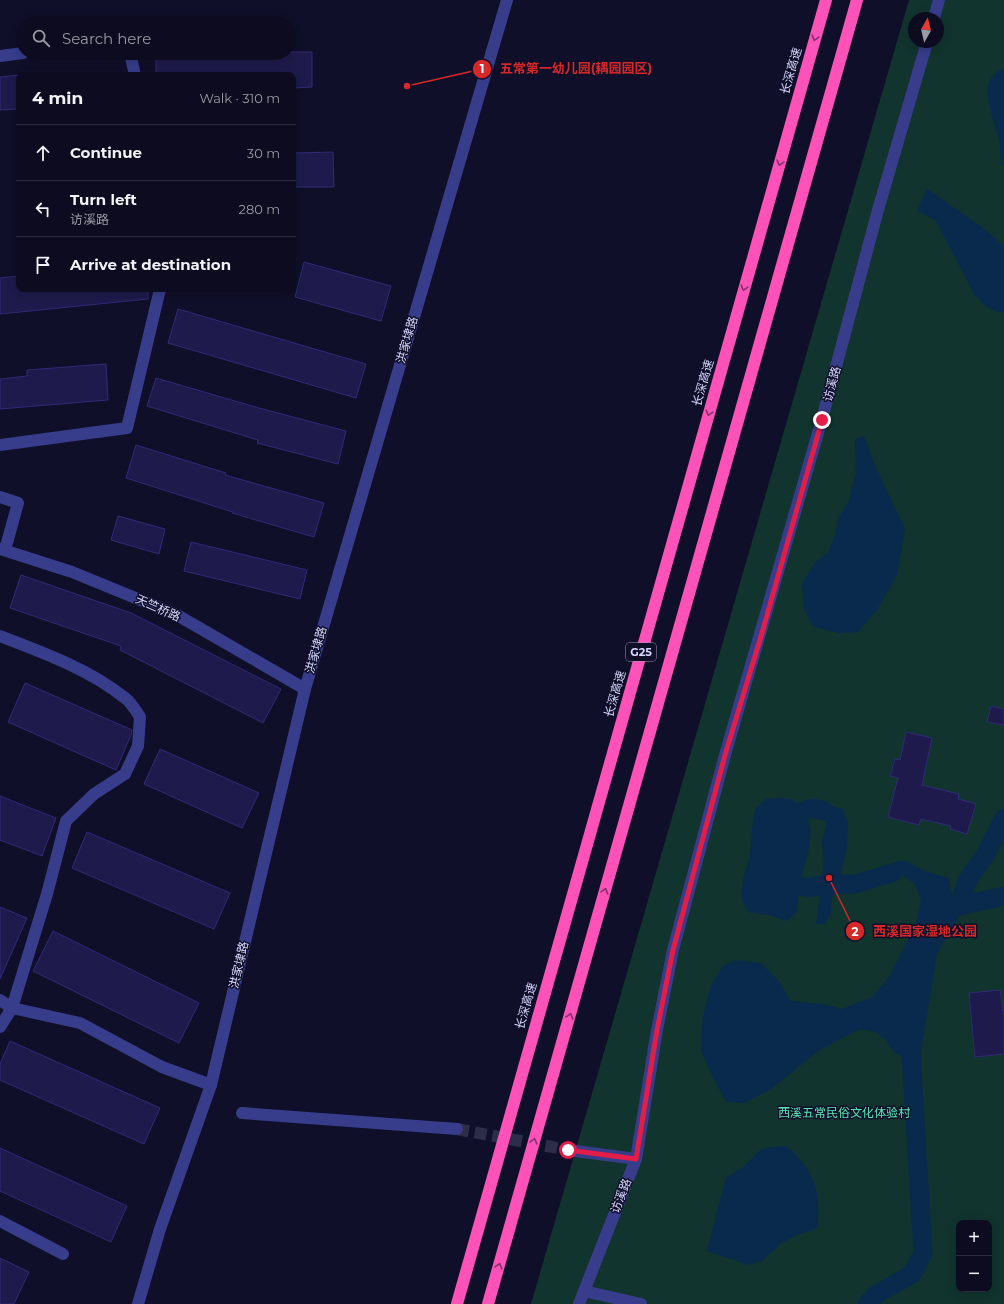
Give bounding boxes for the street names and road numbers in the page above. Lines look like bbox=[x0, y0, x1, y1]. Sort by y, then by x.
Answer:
street label: 长深高速 bbox=[777, 46, 804, 96]
street label: 洪家埭路 bbox=[393, 315, 420, 365]
street label: 长深高速 bbox=[689, 358, 716, 408]
street label: 访溪路 bbox=[820, 365, 843, 403]
street label: 天竺桥路 bbox=[133, 591, 183, 624]
street label: 洪家埭路 bbox=[302, 625, 329, 675]
road number: G25 bbox=[626, 643, 656, 661]
street label: 长深高速 bbox=[601, 669, 628, 719]
street label: 洪家埭路 bbox=[226, 940, 251, 990]
street label: 长深高速 bbox=[512, 981, 539, 1031]
street label: 访溪路 bbox=[607, 1176, 634, 1215]

